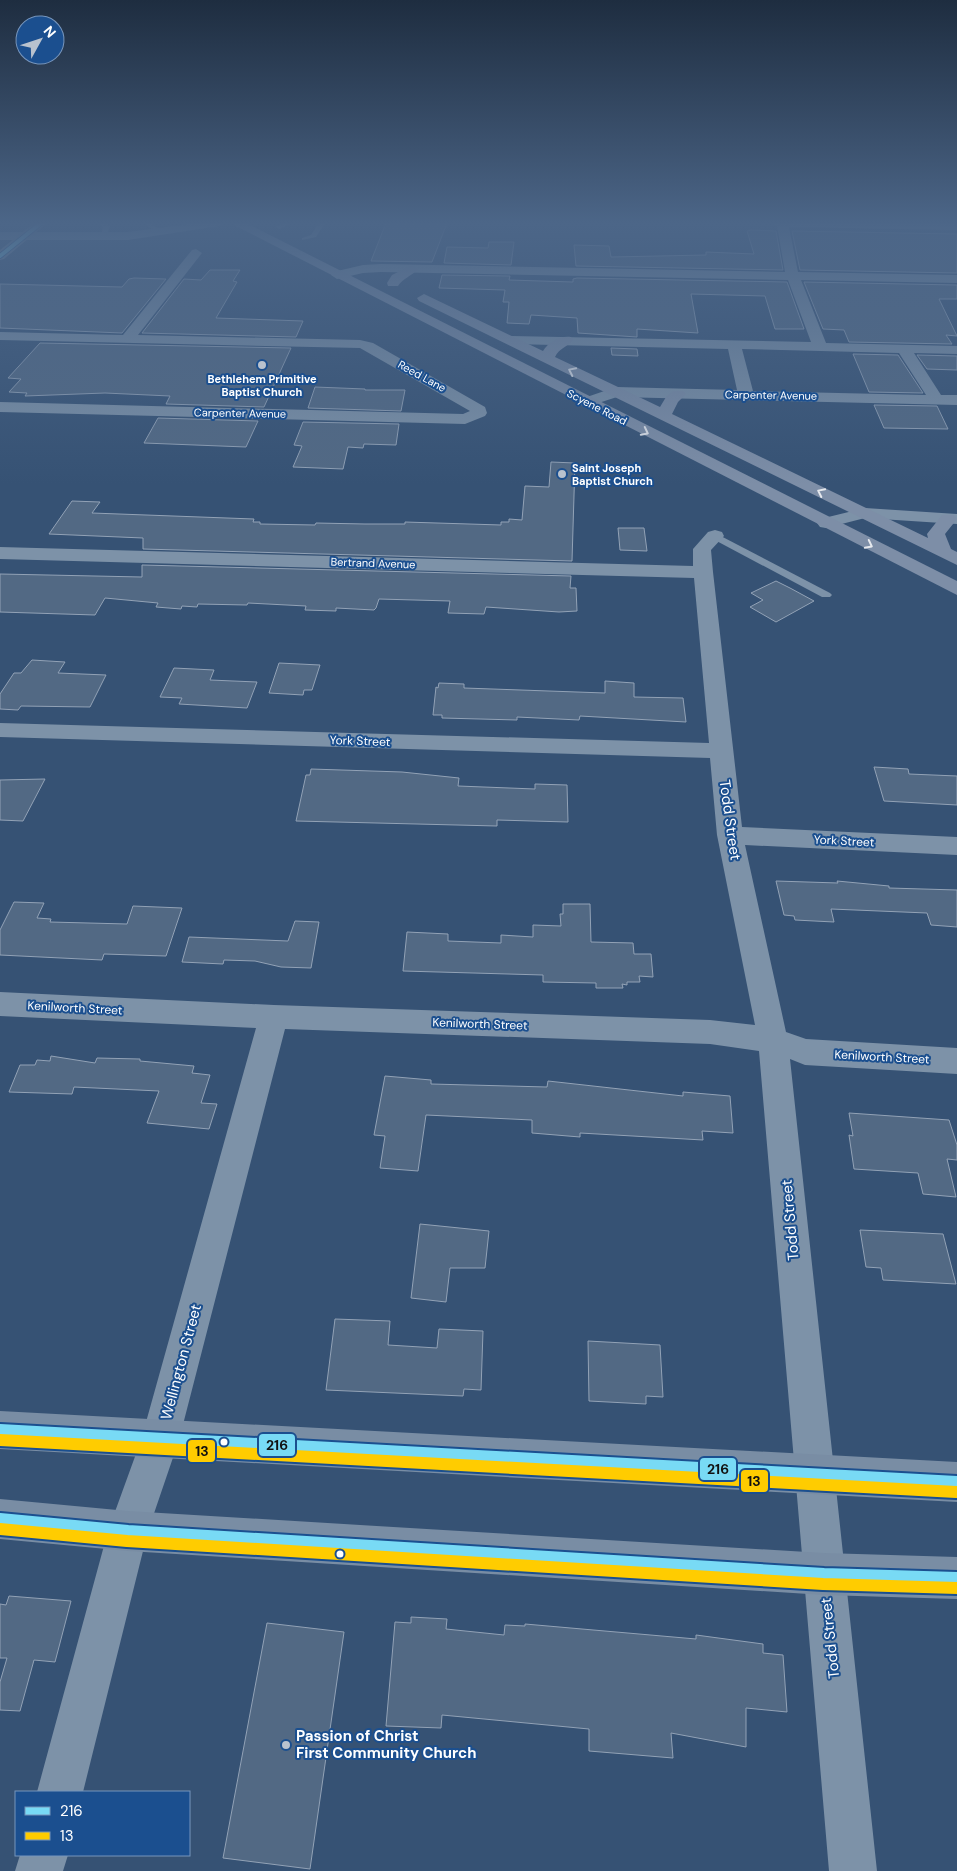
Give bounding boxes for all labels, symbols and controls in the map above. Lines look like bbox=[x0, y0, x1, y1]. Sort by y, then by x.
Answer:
north arrow bbox=[15, 15, 65, 65]
text: N bbox=[40, 22, 60, 41]
street label: Reed Lane bbox=[395, 357, 449, 395]
marker: Bethlehem Primitive Baptist Church bbox=[256, 359, 268, 371]
one-way arrow bbox=[569, 367, 578, 377]
place label: Bethlehem Primitive Baptist Church bbox=[207, 372, 317, 399]
street label: Scyene Road bbox=[565, 386, 629, 428]
street label: Carpenter Avenue bbox=[725, 387, 817, 403]
street label: Carpenter Avenue bbox=[194, 405, 286, 421]
one-way arrow bbox=[640, 426, 649, 436]
place label: Saint Joseph Baptist Church bbox=[572, 461, 653, 488]
marker: Saint Joseph Baptist Church bbox=[556, 468, 568, 480]
one-way arrow bbox=[817, 488, 826, 498]
one-way arrow bbox=[864, 539, 873, 549]
street label: Bertrand Avenue bbox=[330, 555, 416, 571]
street label: York Street bbox=[329, 732, 391, 750]
street label: Todd Street bbox=[714, 778, 746, 862]
street label: York Street bbox=[813, 831, 875, 851]
street label: Kenilworth Street bbox=[27, 998, 123, 1018]
street label: Kenilworth Street bbox=[432, 1014, 528, 1034]
street label: Kenilworth Street bbox=[834, 1047, 930, 1067]
street label: Todd Street bbox=[776, 1179, 804, 1261]
street label: Wellington Street bbox=[156, 1302, 206, 1422]
line badge: 216 bbox=[258, 1433, 296, 1457]
text: 216 bbox=[266, 1436, 288, 1454]
unlabelled marker bbox=[219, 1437, 229, 1447]
line badge: 13 bbox=[187, 1439, 216, 1463]
text: 13 bbox=[195, 1442, 209, 1460]
line badge: 216 bbox=[699, 1457, 737, 1481]
text: 216 bbox=[707, 1460, 729, 1478]
line badge: 13 bbox=[740, 1469, 769, 1493]
text: 13 bbox=[747, 1472, 761, 1490]
unlabelled marker bbox=[335, 1549, 345, 1559]
street label: Todd Street bbox=[816, 1596, 844, 1679]
place label: Passion of Christ First Community Church bbox=[296, 1726, 476, 1763]
marker: Passion of Christ First Community Church bbox=[280, 1739, 292, 1751]
legend bbox=[15, 1791, 190, 1856]
text: 216 bbox=[60, 1801, 83, 1821]
text: 13 bbox=[60, 1826, 74, 1846]

